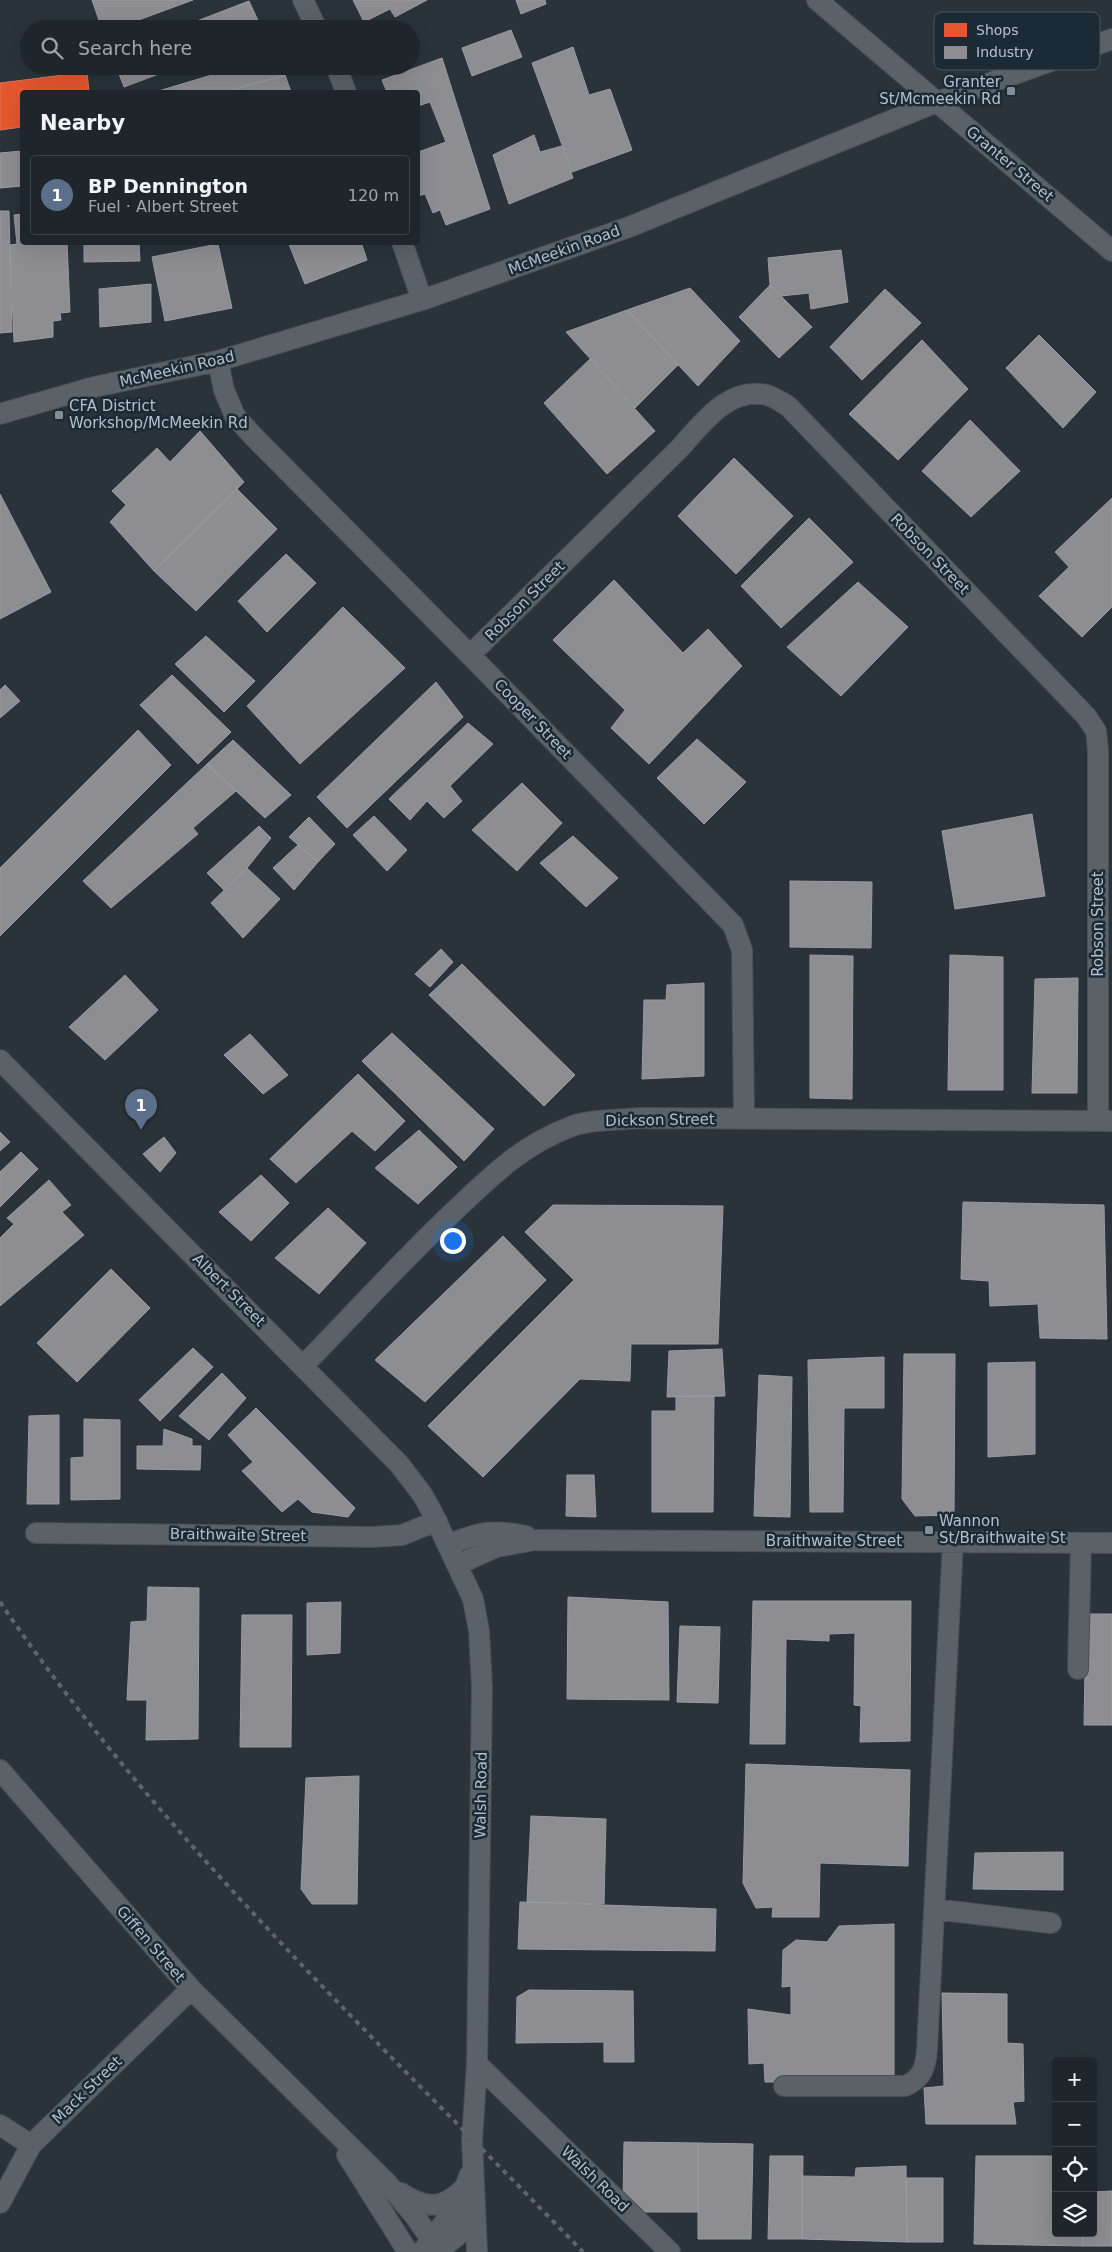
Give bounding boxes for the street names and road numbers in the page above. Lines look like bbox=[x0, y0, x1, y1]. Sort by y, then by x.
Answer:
street label: Granter Street bbox=[963, 122, 1057, 206]
street label: McMeekin Road bbox=[506, 221, 622, 279]
street label: McMeekin Road bbox=[118, 347, 236, 391]
street label: Robson Street bbox=[887, 510, 973, 598]
street label: Robson Street bbox=[481, 557, 569, 645]
street label: Cooper Street bbox=[490, 675, 576, 763]
street label: Robson Street bbox=[1089, 871, 1107, 977]
street label: Dickson Street bbox=[605, 1110, 715, 1130]
street label: Albert Street bbox=[189, 1250, 269, 1330]
street label: Braithwaite Street bbox=[170, 1525, 306, 1545]
street label: Braithwaite Street bbox=[766, 1532, 902, 1550]
street label: Walsh Road bbox=[471, 1751, 491, 1839]
street label: Giffen Street bbox=[113, 1902, 189, 1986]
street label: Mack Street bbox=[49, 2052, 125, 2128]
street label: Walsh Road bbox=[557, 2142, 633, 2216]

